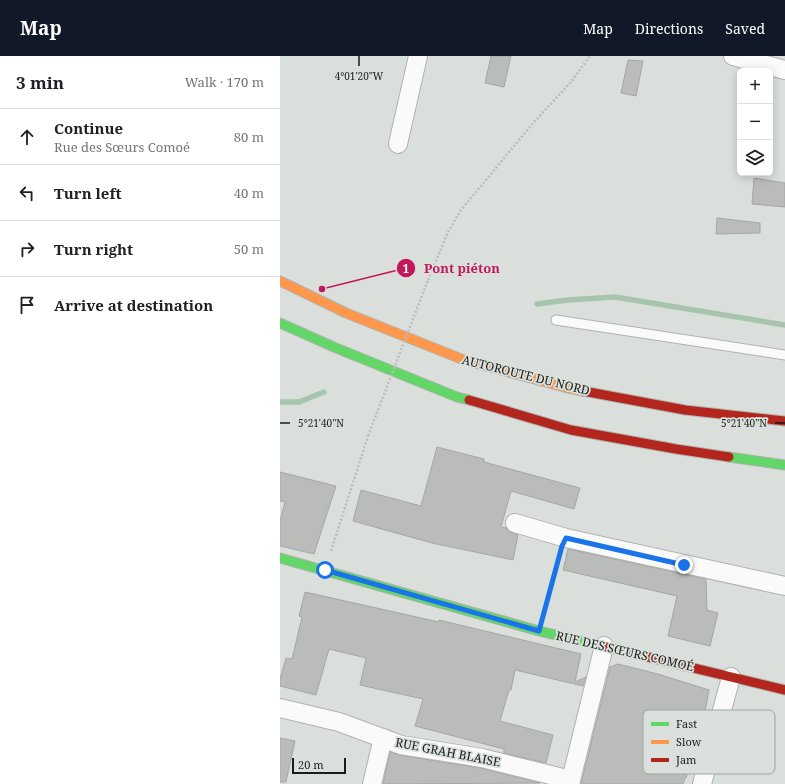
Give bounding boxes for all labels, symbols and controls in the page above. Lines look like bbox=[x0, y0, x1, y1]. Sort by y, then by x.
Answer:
text: Map bbox=[20, 15, 62, 41]
text: Map bbox=[583, 19, 613, 38]
text: Directions bbox=[635, 19, 703, 38]
text: Saved bbox=[725, 19, 765, 38]
map controls bbox=[737, 68, 773, 176]
button: + bbox=[737, 68, 773, 104]
text: 4°01'20"W bbox=[335, 69, 384, 83]
text: 3 min bbox=[16, 71, 64, 94]
text: Walk · 170 m bbox=[185, 73, 264, 91]
button: − bbox=[737, 104, 773, 140]
text: Continue bbox=[54, 118, 123, 138]
icon: ahead bbox=[16, 126, 38, 148]
text: 80 m bbox=[234, 128, 264, 146]
text: Rue des Sœurs Comoé bbox=[54, 138, 190, 156]
button: layers bbox=[737, 140, 773, 176]
icon: left bbox=[16, 182, 38, 204]
text: Turn left bbox=[54, 183, 122, 203]
text: 40 m bbox=[234, 184, 264, 202]
icon: right bbox=[16, 238, 38, 260]
text: Turn right bbox=[54, 239, 133, 259]
text: 50 m bbox=[234, 240, 264, 258]
callout: Pont piéton bbox=[396, 256, 507, 281]
text: Pont piéton bbox=[424, 259, 500, 277]
text: 1 bbox=[403, 260, 410, 277]
icon: arrive bbox=[16, 294, 38, 316]
text: Arrive at destination bbox=[54, 295, 213, 315]
street label: AUTOROUTE DU NORD bbox=[460, 351, 592, 399]
text: 5°21'40"N bbox=[298, 416, 344, 430]
text: 5°21'40"N bbox=[721, 416, 767, 430]
route end bbox=[675, 556, 693, 574]
route start bbox=[316, 561, 334, 579]
street label: RUE DES SŒURS COMOÉ bbox=[554, 627, 696, 675]
legend bbox=[643, 710, 775, 774]
text: Fast bbox=[676, 716, 697, 731]
street label: RUE GRAH BLAISE bbox=[394, 733, 502, 771]
text: Slow bbox=[676, 734, 702, 749]
text: Jam bbox=[675, 752, 697, 767]
scale bar bbox=[292, 756, 346, 775]
text: 20 m bbox=[298, 757, 324, 772]

